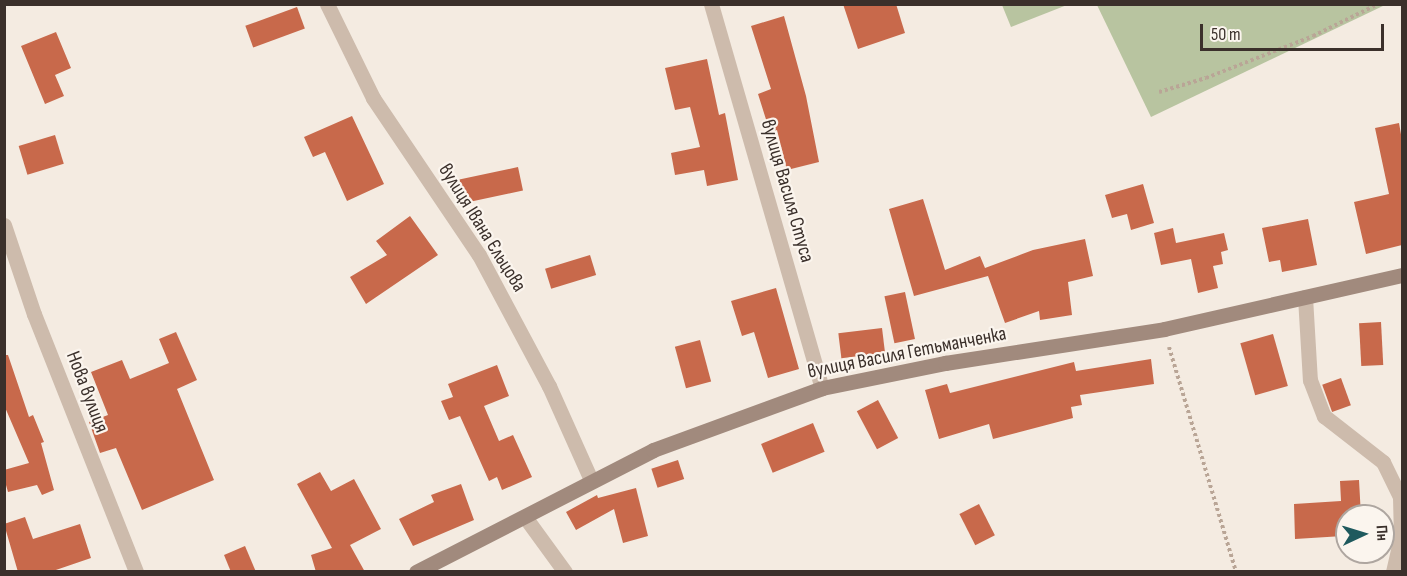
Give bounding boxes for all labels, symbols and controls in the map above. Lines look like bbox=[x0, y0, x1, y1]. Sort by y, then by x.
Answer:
scale bar bbox=[1203, 12, 1388, 50]
text: 50 m bbox=[1211, 24, 1241, 45]
street label: вулиця Василя Стуса bbox=[755, 117, 819, 265]
street label: вулиця Івана Єльцова bbox=[433, 159, 531, 297]
street label: вулиця Василя Гетьманченка bbox=[806, 322, 1008, 384]
street label: Нова вулиця bbox=[61, 348, 113, 436]
north arrow bbox=[1335, 504, 1395, 564]
text: Пн bbox=[1371, 524, 1391, 541]

